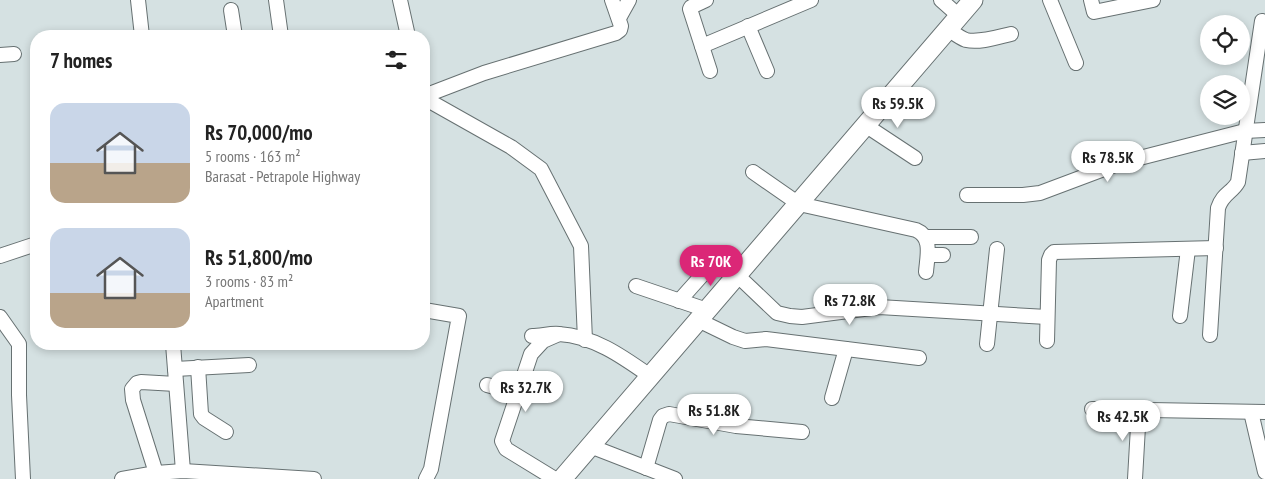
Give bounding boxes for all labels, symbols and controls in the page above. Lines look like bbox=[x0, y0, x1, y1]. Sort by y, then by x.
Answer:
map controls bbox=[1200, 15, 1250, 125]
button: locate bbox=[1200, 15, 1250, 65]
icon: filters bbox=[382, 46, 410, 74]
text: 7 homes bbox=[50, 47, 112, 74]
button: layers bbox=[1200, 75, 1250, 125]
pin: Rs 59.5K bbox=[846, 86, 950, 129]
text: Rs 59.5K bbox=[872, 93, 924, 113]
text: Rs 70,000/mo bbox=[205, 119, 313, 146]
icon: home bbox=[90, 123, 150, 183]
pin: Rs 78.5K bbox=[1056, 140, 1160, 183]
text: 5 rooms · 163 m² bbox=[205, 146, 301, 166]
text: Rs 78.5K bbox=[1082, 147, 1134, 167]
text: Barasat - Petrapole Highway bbox=[205, 166, 360, 186]
text: Rs 51,800/mo bbox=[205, 244, 313, 271]
pin: Rs 70K bbox=[670, 244, 752, 287]
icon: home bbox=[90, 248, 150, 308]
text: Rs 70K bbox=[691, 251, 731, 271]
text: 3 rooms · 83 m² bbox=[205, 271, 293, 291]
pin: Rs 72.8K bbox=[798, 284, 902, 326]
text: Rs 72.8K bbox=[824, 290, 876, 310]
text: Apartment bbox=[205, 291, 264, 311]
pin: Rs 32.7K bbox=[474, 370, 578, 413]
text: Rs 32.7K bbox=[500, 377, 552, 397]
pin: Rs 51.8K bbox=[662, 394, 766, 436]
text: Rs 51.8K bbox=[688, 400, 740, 420]
pin: Rs 42.5K bbox=[1071, 400, 1175, 442]
text: Rs 42.5K bbox=[1097, 406, 1149, 426]

